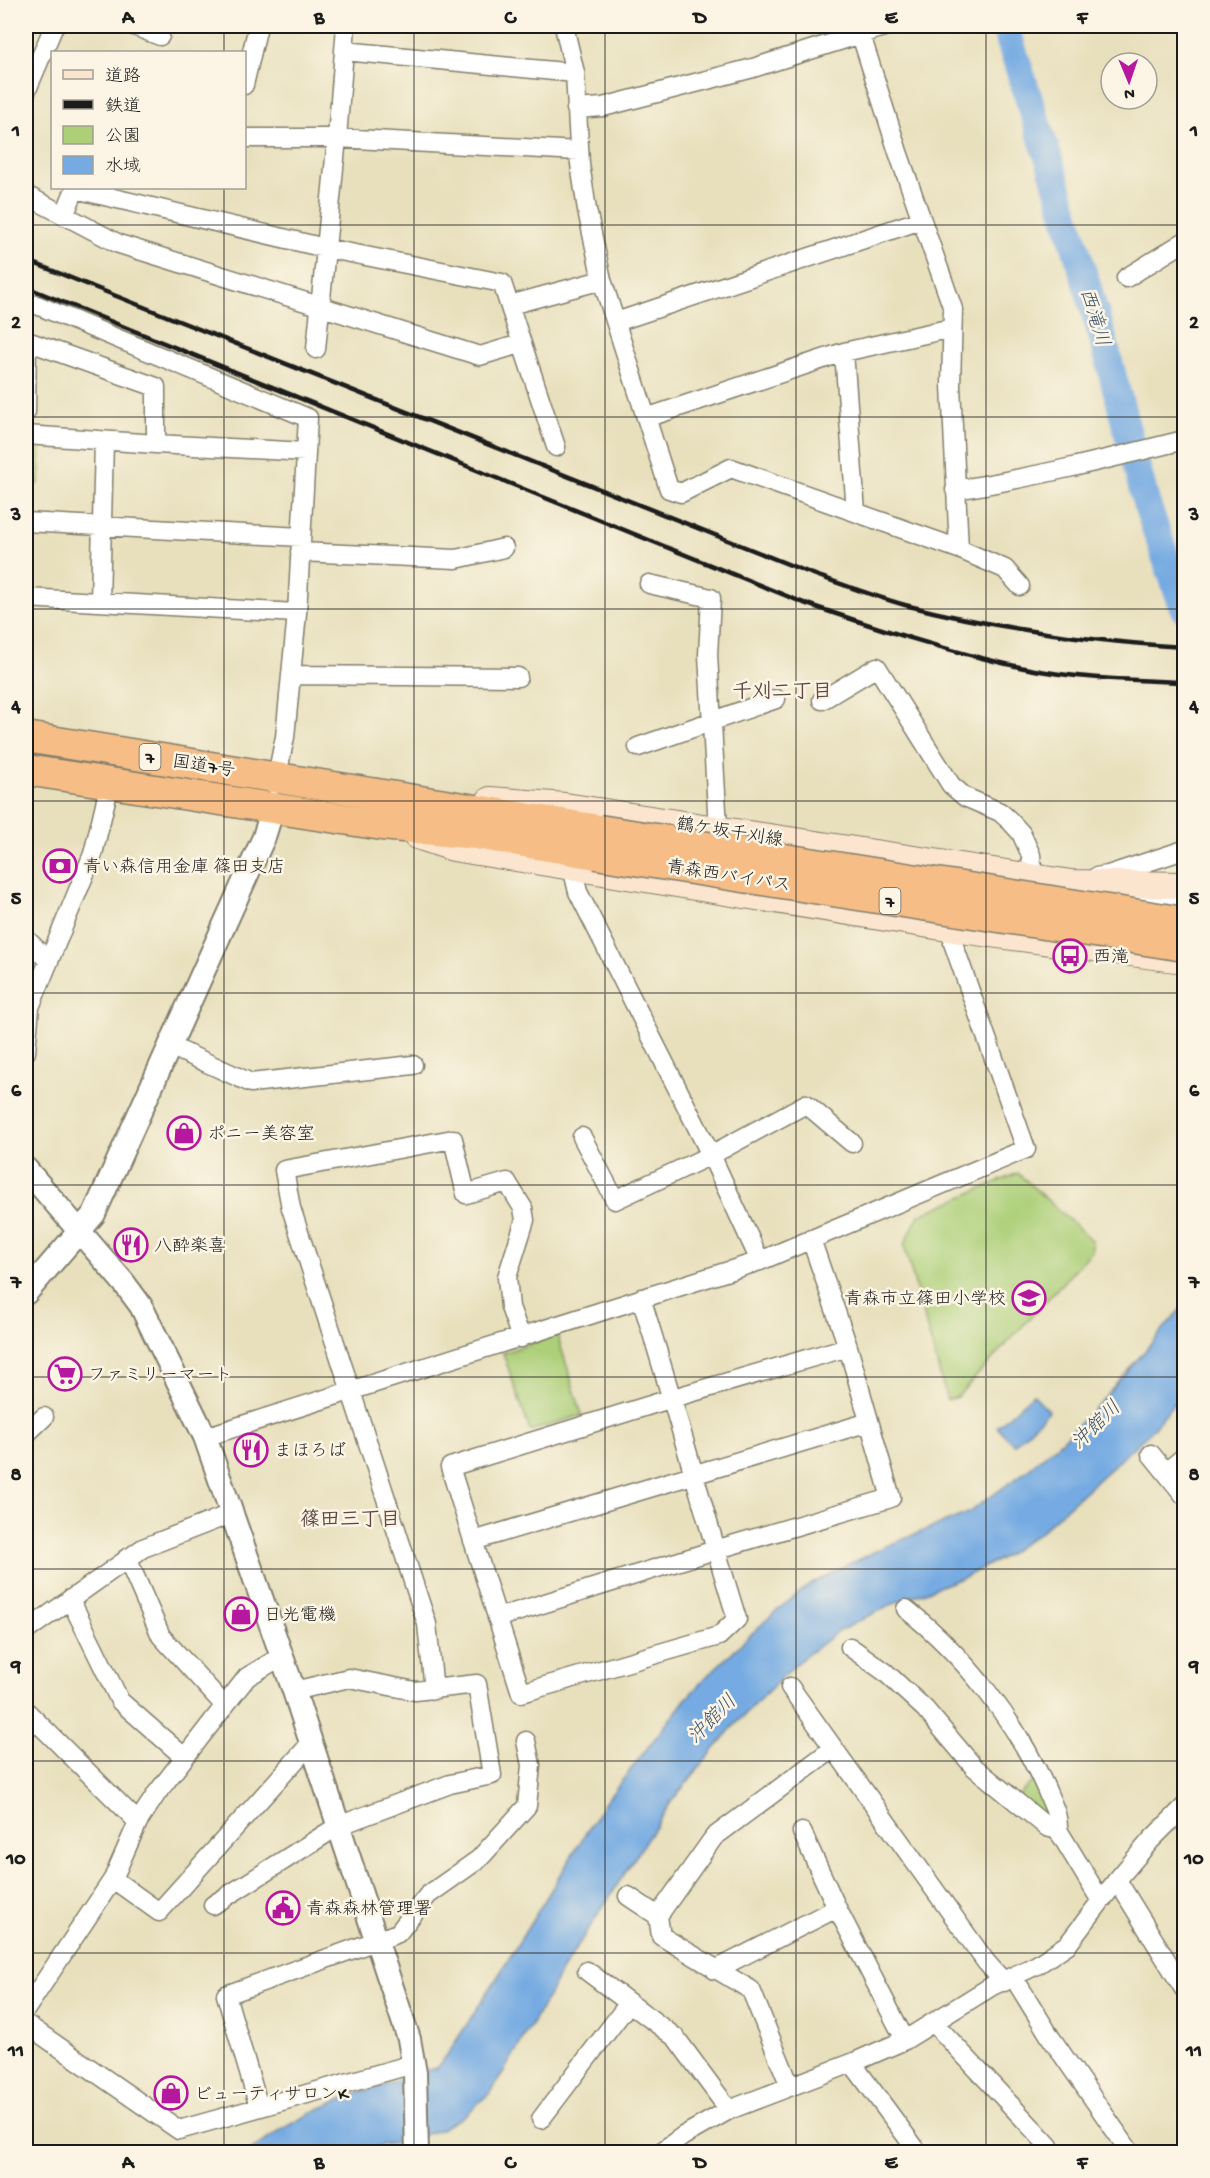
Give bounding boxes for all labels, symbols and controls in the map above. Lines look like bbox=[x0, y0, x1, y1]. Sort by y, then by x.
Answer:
text: A bbox=[121, 8, 136, 31]
text: B bbox=[313, 8, 325, 31]
text: C bbox=[504, 8, 518, 31]
text: D bbox=[691, 8, 707, 31]
text: E bbox=[885, 8, 899, 31]
text: F bbox=[1076, 8, 1089, 31]
legend bbox=[51, 51, 246, 189]
north arrow bbox=[1099, 51, 1159, 111]
text: 道路 bbox=[105, 66, 141, 88]
text: N bbox=[1123, 83, 1135, 102]
text: 鉄道 bbox=[105, 96, 141, 118]
text: 1 bbox=[11, 121, 20, 144]
text: 1 bbox=[1189, 121, 1198, 144]
text: 公園 bbox=[105, 127, 141, 148]
text: 水域 bbox=[105, 156, 141, 178]
water label: 西滝川 bbox=[1073, 285, 1114, 350]
text: 2 bbox=[11, 313, 21, 336]
text: 2 bbox=[1189, 313, 1199, 336]
text: 3 bbox=[10, 505, 21, 528]
text: 3 bbox=[1188, 505, 1199, 528]
district label: 千刈二丁目 bbox=[732, 680, 832, 705]
text: 4 bbox=[10, 697, 21, 720]
text: 4 bbox=[1188, 697, 1199, 720]
road number: 7 bbox=[140, 744, 160, 770]
street label: 国道7号 bbox=[171, 751, 237, 783]
street label: 鶴ケ坂千刈線 bbox=[675, 814, 785, 852]
bank icon: 青い森信用金庫 篠田支店 bbox=[42, 848, 78, 884]
street label: 青森西バイパス bbox=[665, 856, 792, 898]
place label: 青い森信用金庫 篠田支店 bbox=[83, 857, 285, 879]
road number: 7 bbox=[880, 888, 900, 914]
text: 5 bbox=[11, 889, 22, 912]
text: 5 bbox=[1189, 889, 1200, 912]
bus stop icon: 西滝 bbox=[1052, 938, 1088, 974]
place label: 西滝 bbox=[1093, 947, 1129, 969]
text: 6 bbox=[11, 1081, 22, 1104]
text: 6 bbox=[1189, 1081, 1200, 1104]
shop icon: ポニー美容室 bbox=[166, 1115, 202, 1151]
place label: ポニー美容室 bbox=[207, 1124, 315, 1146]
restaurant icon: 八酔楽喜 bbox=[113, 1227, 149, 1263]
place label: 八酔楽喜 bbox=[154, 1236, 226, 1258]
text: 7 bbox=[10, 1273, 23, 1296]
text: 7 bbox=[1188, 1273, 1201, 1296]
school or university icon: 青森市立篠田小学校 bbox=[1011, 1280, 1047, 1316]
place label: 青森市立篠田小学校 bbox=[844, 1289, 1006, 1311]
supermarket icon: ファミリーマート bbox=[47, 1356, 83, 1392]
place label: ファミリーマート bbox=[88, 1366, 232, 1387]
water label: 沖館川 bbox=[1066, 1396, 1127, 1456]
restaurant icon: まほろば bbox=[233, 1432, 269, 1468]
place label: まほろば bbox=[274, 1441, 346, 1463]
text: 8 bbox=[11, 1465, 22, 1488]
text: 8 bbox=[1189, 1465, 1200, 1488]
district label: 篠田三丁目 bbox=[300, 1508, 400, 1533]
shop icon: 日光電機 bbox=[223, 1596, 259, 1632]
place label: 日光電機 bbox=[264, 1605, 336, 1627]
text: 9 bbox=[10, 1657, 21, 1680]
text: 9 bbox=[1188, 1657, 1199, 1680]
water label: 沖館川 bbox=[683, 1690, 743, 1750]
text: 10 bbox=[5, 1849, 26, 1872]
text: 10 bbox=[1183, 1849, 1204, 1872]
public building icon: 青森森林管理署 bbox=[265, 1890, 301, 1926]
place label: 青森森林管理署 bbox=[306, 1899, 432, 1921]
text: 11 bbox=[7, 2041, 24, 2064]
text: 11 bbox=[1185, 2041, 1202, 2064]
shop icon: ビューティサロンK bbox=[153, 2075, 189, 2111]
place label: ビューティサロンK bbox=[194, 2085, 350, 2106]
text: A bbox=[121, 2153, 136, 2176]
text: B bbox=[313, 2153, 325, 2176]
text: C bbox=[504, 2153, 518, 2176]
text: D bbox=[691, 2153, 707, 2176]
text: E bbox=[885, 2153, 899, 2176]
text: F bbox=[1076, 2153, 1089, 2176]

